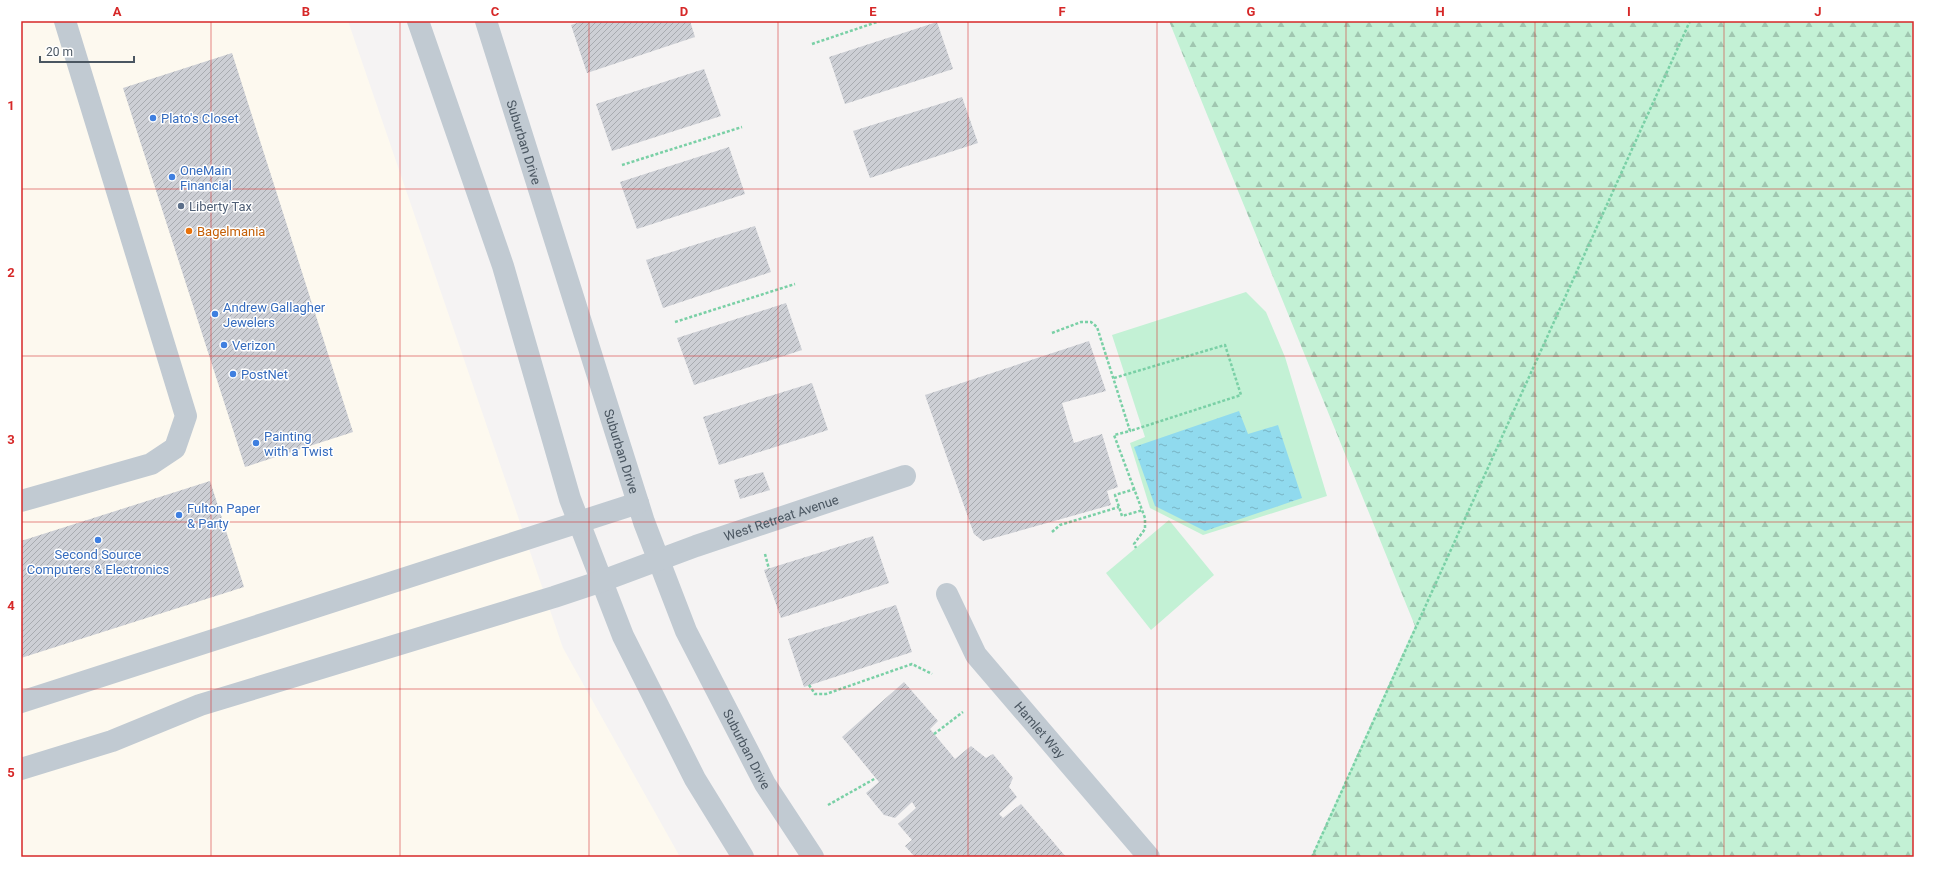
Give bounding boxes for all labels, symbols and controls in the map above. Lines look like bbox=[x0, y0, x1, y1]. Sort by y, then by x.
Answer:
text: A bbox=[113, 4, 122, 19]
text: B bbox=[302, 4, 310, 19]
text: C bbox=[491, 4, 500, 19]
text: D bbox=[680, 4, 688, 19]
text: E bbox=[869, 4, 877, 19]
text: F bbox=[1058, 4, 1066, 19]
text: G bbox=[1247, 4, 1256, 19]
text: H bbox=[1435, 4, 1445, 19]
text: I bbox=[1627, 4, 1631, 19]
text: J bbox=[1814, 4, 1822, 19]
scale bar bbox=[40, 38, 134, 64]
text: 20 m bbox=[46, 45, 73, 59]
text: 1 bbox=[7, 98, 15, 113]
street label: Suburban Drive bbox=[503, 98, 544, 186]
place label: Plato's Closet bbox=[161, 111, 239, 126]
marker: Plato's Closet bbox=[148, 113, 158, 123]
place label: OneMain Financial bbox=[180, 163, 232, 193]
marker: OneMain Financial bbox=[167, 172, 177, 182]
place label: Liberty Tax bbox=[189, 199, 253, 214]
marker: Liberty Tax bbox=[176, 201, 186, 211]
place label: Bagelmania bbox=[197, 224, 265, 239]
marker: Bagelmania bbox=[184, 226, 194, 236]
text: 2 bbox=[7, 265, 15, 280]
place label: Andrew Gallagher Jewelers bbox=[223, 300, 326, 330]
marker: Andrew Gallagher Jewelers bbox=[210, 309, 220, 319]
place label: Verizon bbox=[232, 338, 275, 353]
marker: Verizon bbox=[219, 340, 229, 350]
place label: PostNet bbox=[241, 367, 288, 382]
marker: PostNet bbox=[228, 369, 238, 379]
street label: Suburban Drive bbox=[601, 407, 642, 495]
place label: Painting with a Twist bbox=[264, 429, 333, 459]
text: 3 bbox=[7, 432, 15, 447]
marker: Painting with a Twist bbox=[251, 438, 261, 448]
street label: West Retreat Avenue bbox=[722, 492, 841, 544]
place label: Fulton Paper & Party bbox=[187, 501, 261, 531]
marker: Fulton Paper & Party bbox=[174, 510, 184, 520]
marker: Second Source Computers & Electronics bbox=[93, 535, 103, 545]
place label: Second Source Computers & Electronics bbox=[27, 547, 170, 577]
text: 4 bbox=[7, 598, 15, 613]
street label: Hamlet Way bbox=[1011, 699, 1068, 761]
street label: Suburban Drive bbox=[720, 707, 773, 792]
text: 5 bbox=[7, 765, 15, 780]

